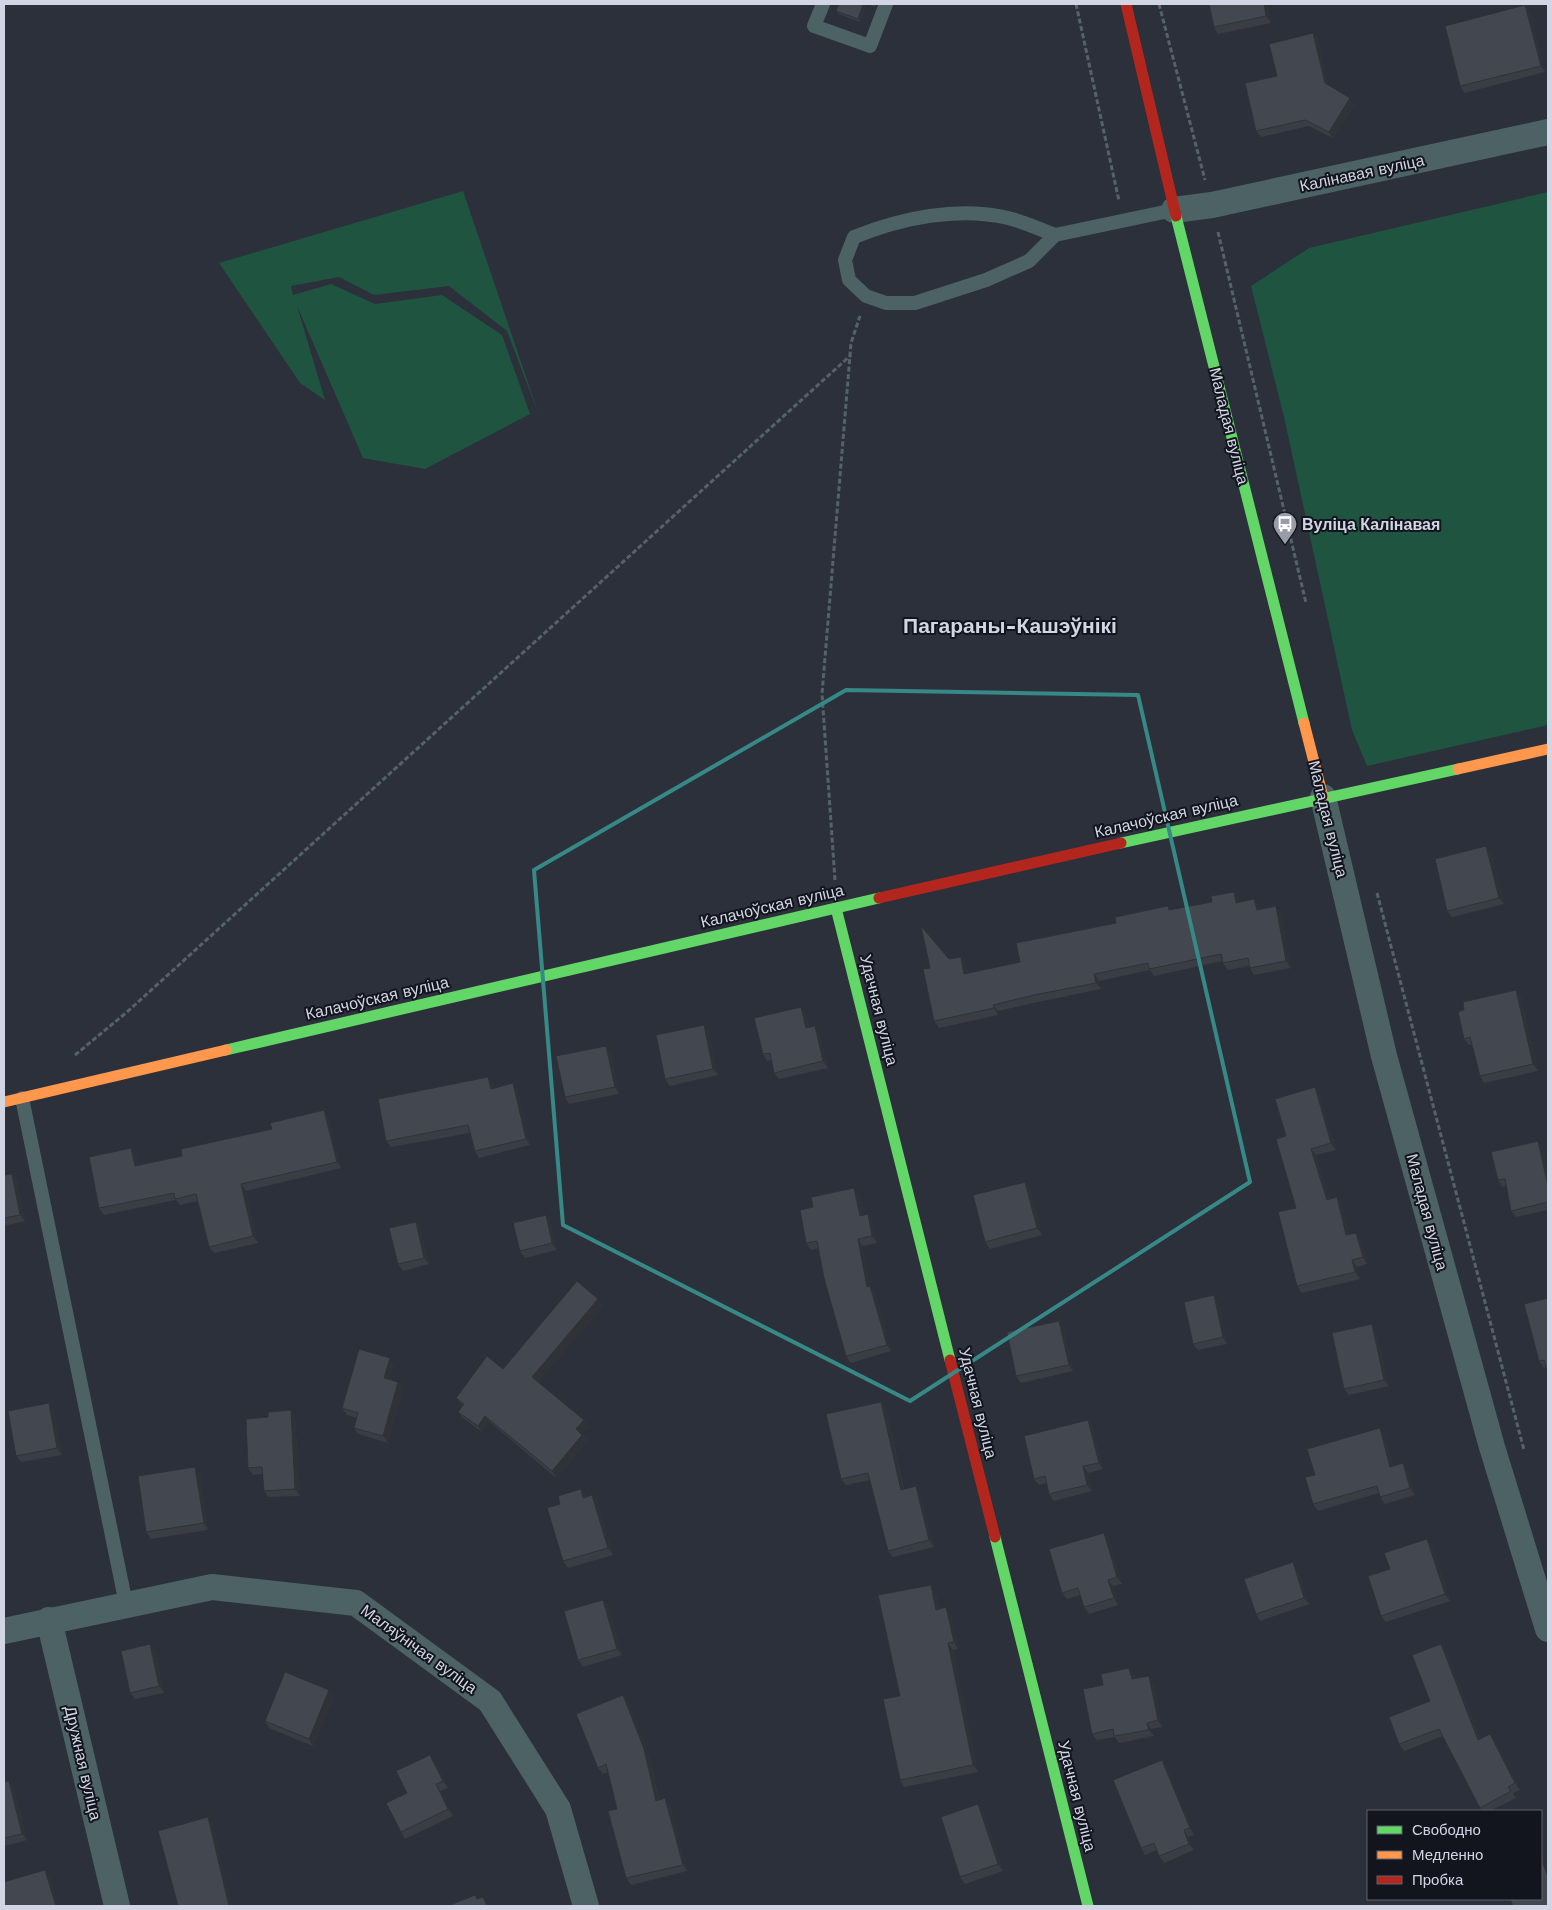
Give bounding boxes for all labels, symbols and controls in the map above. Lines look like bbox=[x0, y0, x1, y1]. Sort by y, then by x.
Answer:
street label: Калінавая вуліца bbox=[1298, 150, 1426, 195]
street label: Маладая вуліца bbox=[1205, 366, 1253, 486]
bus stop icon: Вуліца Калінавая bbox=[1272, 511, 1298, 545]
place label: Вуліца Калінавая bbox=[1302, 515, 1440, 534]
district label: Пагараны-Кашэўнікі bbox=[903, 613, 1117, 638]
street label: Маладая вуліца bbox=[1304, 759, 1352, 879]
street label: Калачоўская вуліца bbox=[1093, 790, 1240, 842]
street label: Калачоўская вуліца bbox=[699, 880, 846, 932]
street label: Удачная вуліца bbox=[856, 953, 902, 1068]
street label: Калачоўская вуліца bbox=[304, 972, 451, 1024]
street label: Маладая вуліца bbox=[1402, 1152, 1452, 1272]
street label: Удачная вуліца bbox=[955, 1346, 1001, 1461]
street label: Маляўнічая вуліца bbox=[357, 1600, 481, 1698]
street label: Дружная вуліца bbox=[61, 1704, 105, 1822]
street label: Удачная вуліца bbox=[1054, 1739, 1100, 1854]
legend bbox=[1367, 1810, 1542, 1900]
text: Свободно bbox=[1412, 1821, 1481, 1839]
text: Медленно bbox=[1412, 1846, 1483, 1864]
text: Пробка bbox=[1412, 1871, 1464, 1889]

